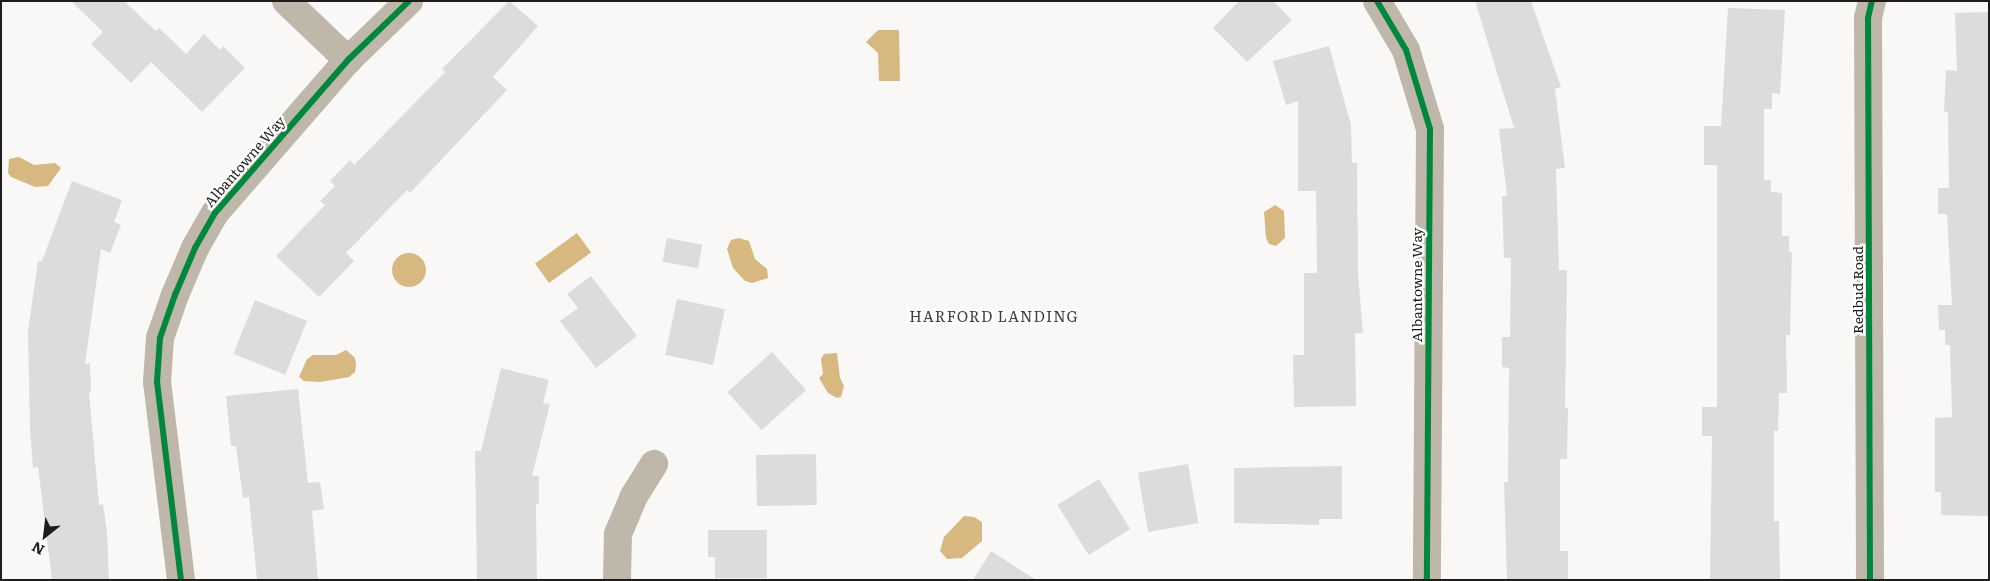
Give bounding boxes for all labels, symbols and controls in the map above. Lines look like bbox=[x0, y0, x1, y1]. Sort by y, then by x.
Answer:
street label: Albantowne Way bbox=[200, 112, 288, 210]
street label: Albantowne Way bbox=[1408, 228, 1424, 342]
street label: Redbud Road bbox=[1849, 246, 1865, 334]
district label: HARFORD LANDING bbox=[907, 307, 1081, 325]
north arrow bbox=[20, 511, 70, 561]
text: N bbox=[28, 538, 48, 561]

